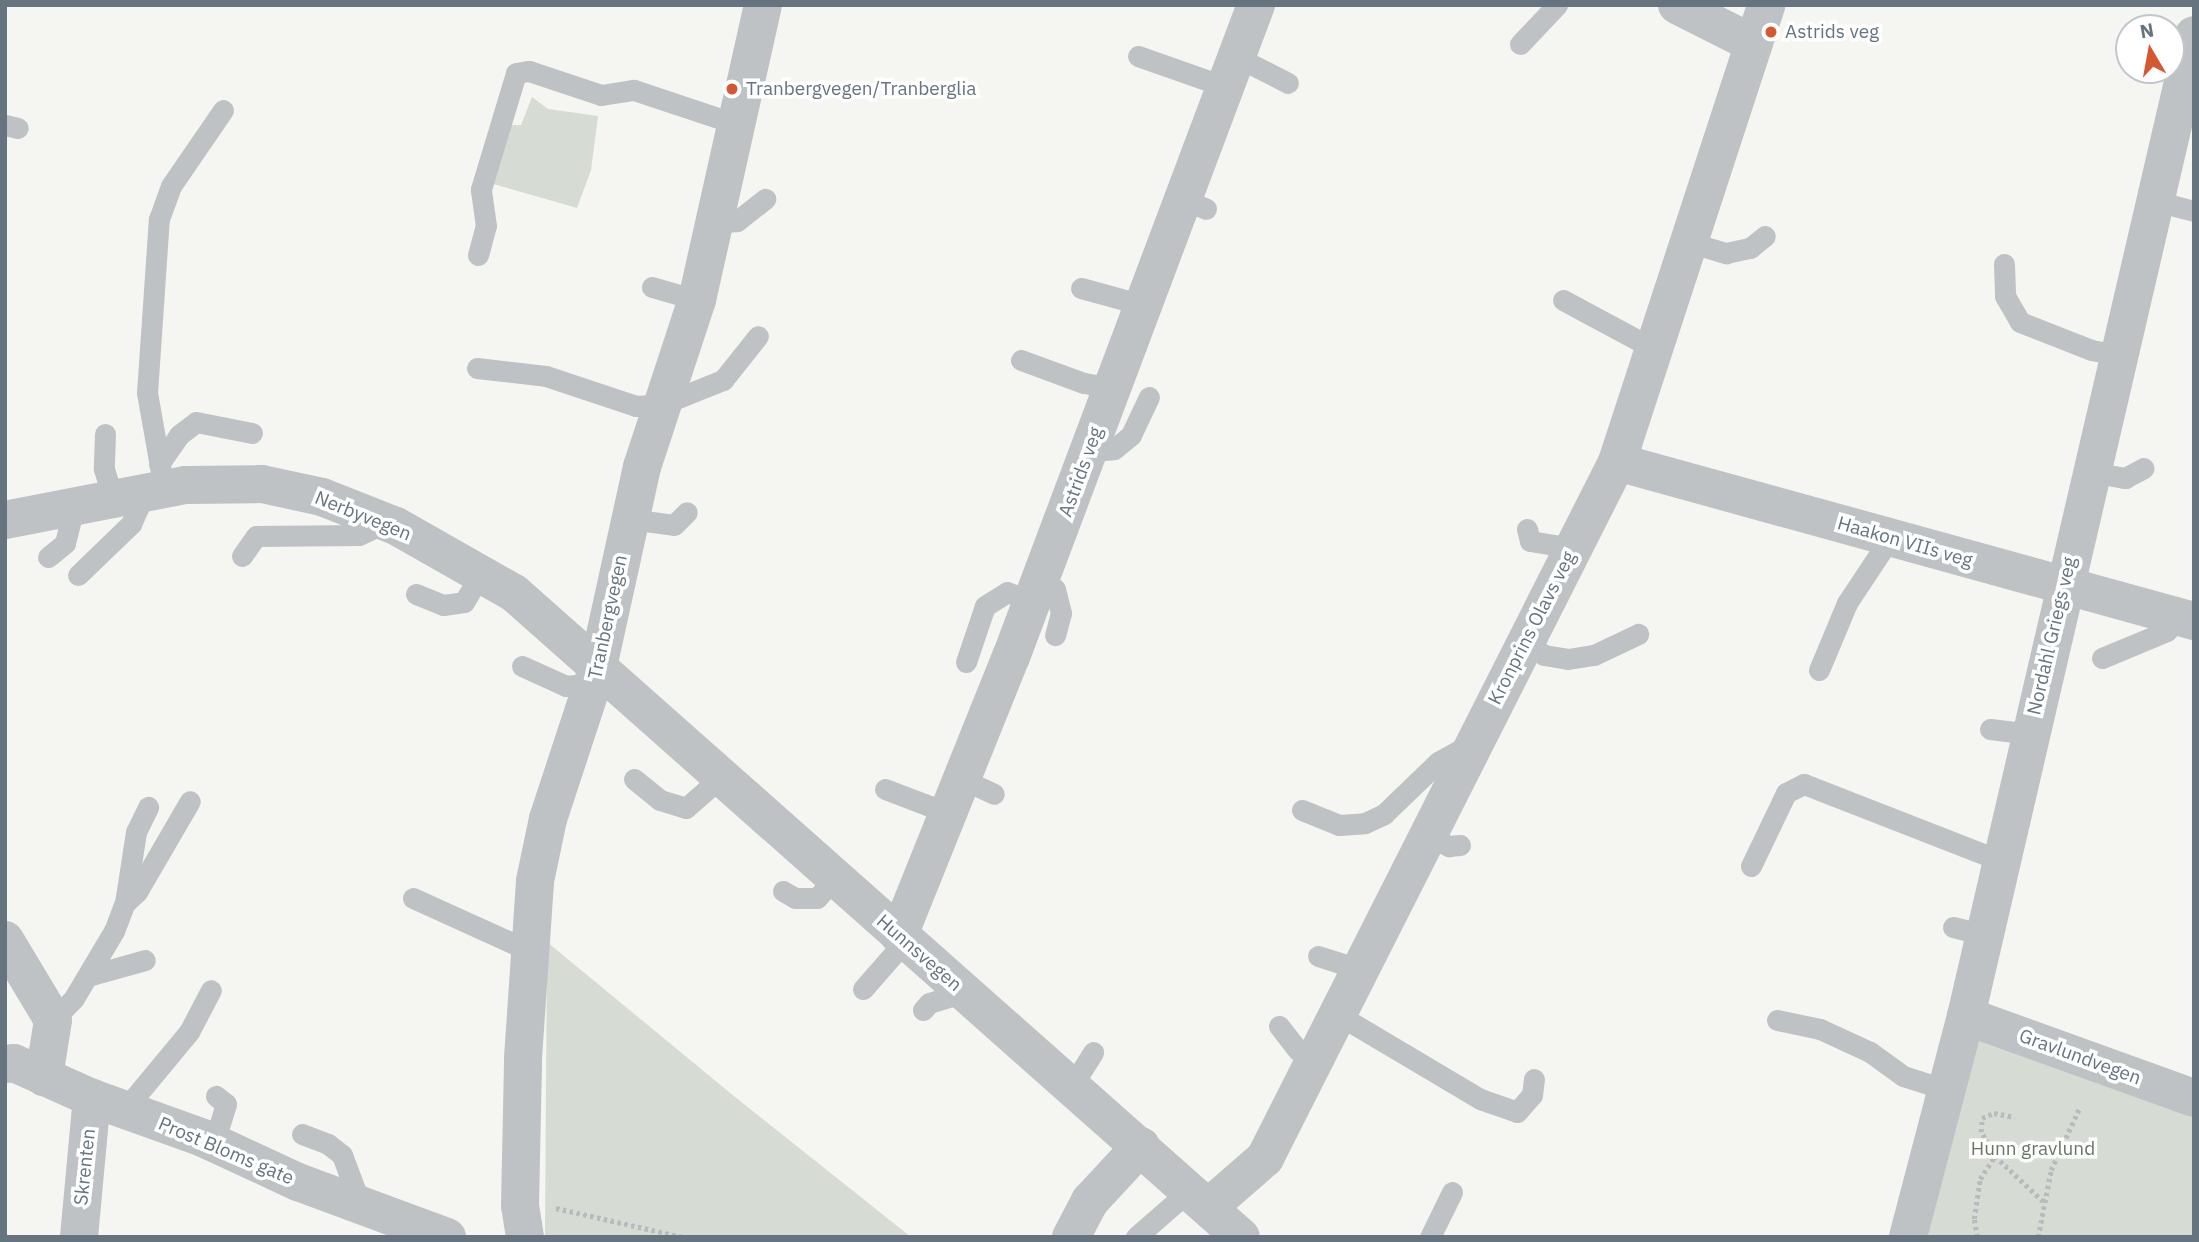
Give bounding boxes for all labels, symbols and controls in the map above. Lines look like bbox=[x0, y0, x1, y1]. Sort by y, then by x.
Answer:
north arrow bbox=[2115, 14, 2185, 84]
text: N bbox=[2138, 17, 2156, 43]
place label: Astrids veg bbox=[1785, 21, 1879, 43]
marker: Astrids veg bbox=[1763, 24, 1779, 40]
place label: Tranbergvegen/Tranberglia bbox=[746, 78, 976, 100]
marker: Tranbergvegen/Tranberglia bbox=[724, 81, 740, 97]
street label: Astrids veg bbox=[1054, 424, 1108, 520]
street label: Nerbyvegen bbox=[311, 486, 415, 546]
street label: Haakon VIIs veg bbox=[1835, 512, 1975, 572]
street label: Kronprins Olavs veg bbox=[1484, 548, 1580, 708]
street label: Tranbergvegen bbox=[584, 553, 632, 681]
street label: Nordahl Griegs veg bbox=[2023, 555, 2081, 717]
street label: Hunnsvegen bbox=[872, 910, 966, 996]
street label: Gravlundvegen bbox=[2016, 1024, 2144, 1090]
street label: Prost Bloms gate bbox=[155, 1112, 297, 1190]
street label: Skrenten bbox=[70, 1128, 100, 1206]
park label: Hunn gravlund bbox=[1971, 1138, 2095, 1160]

